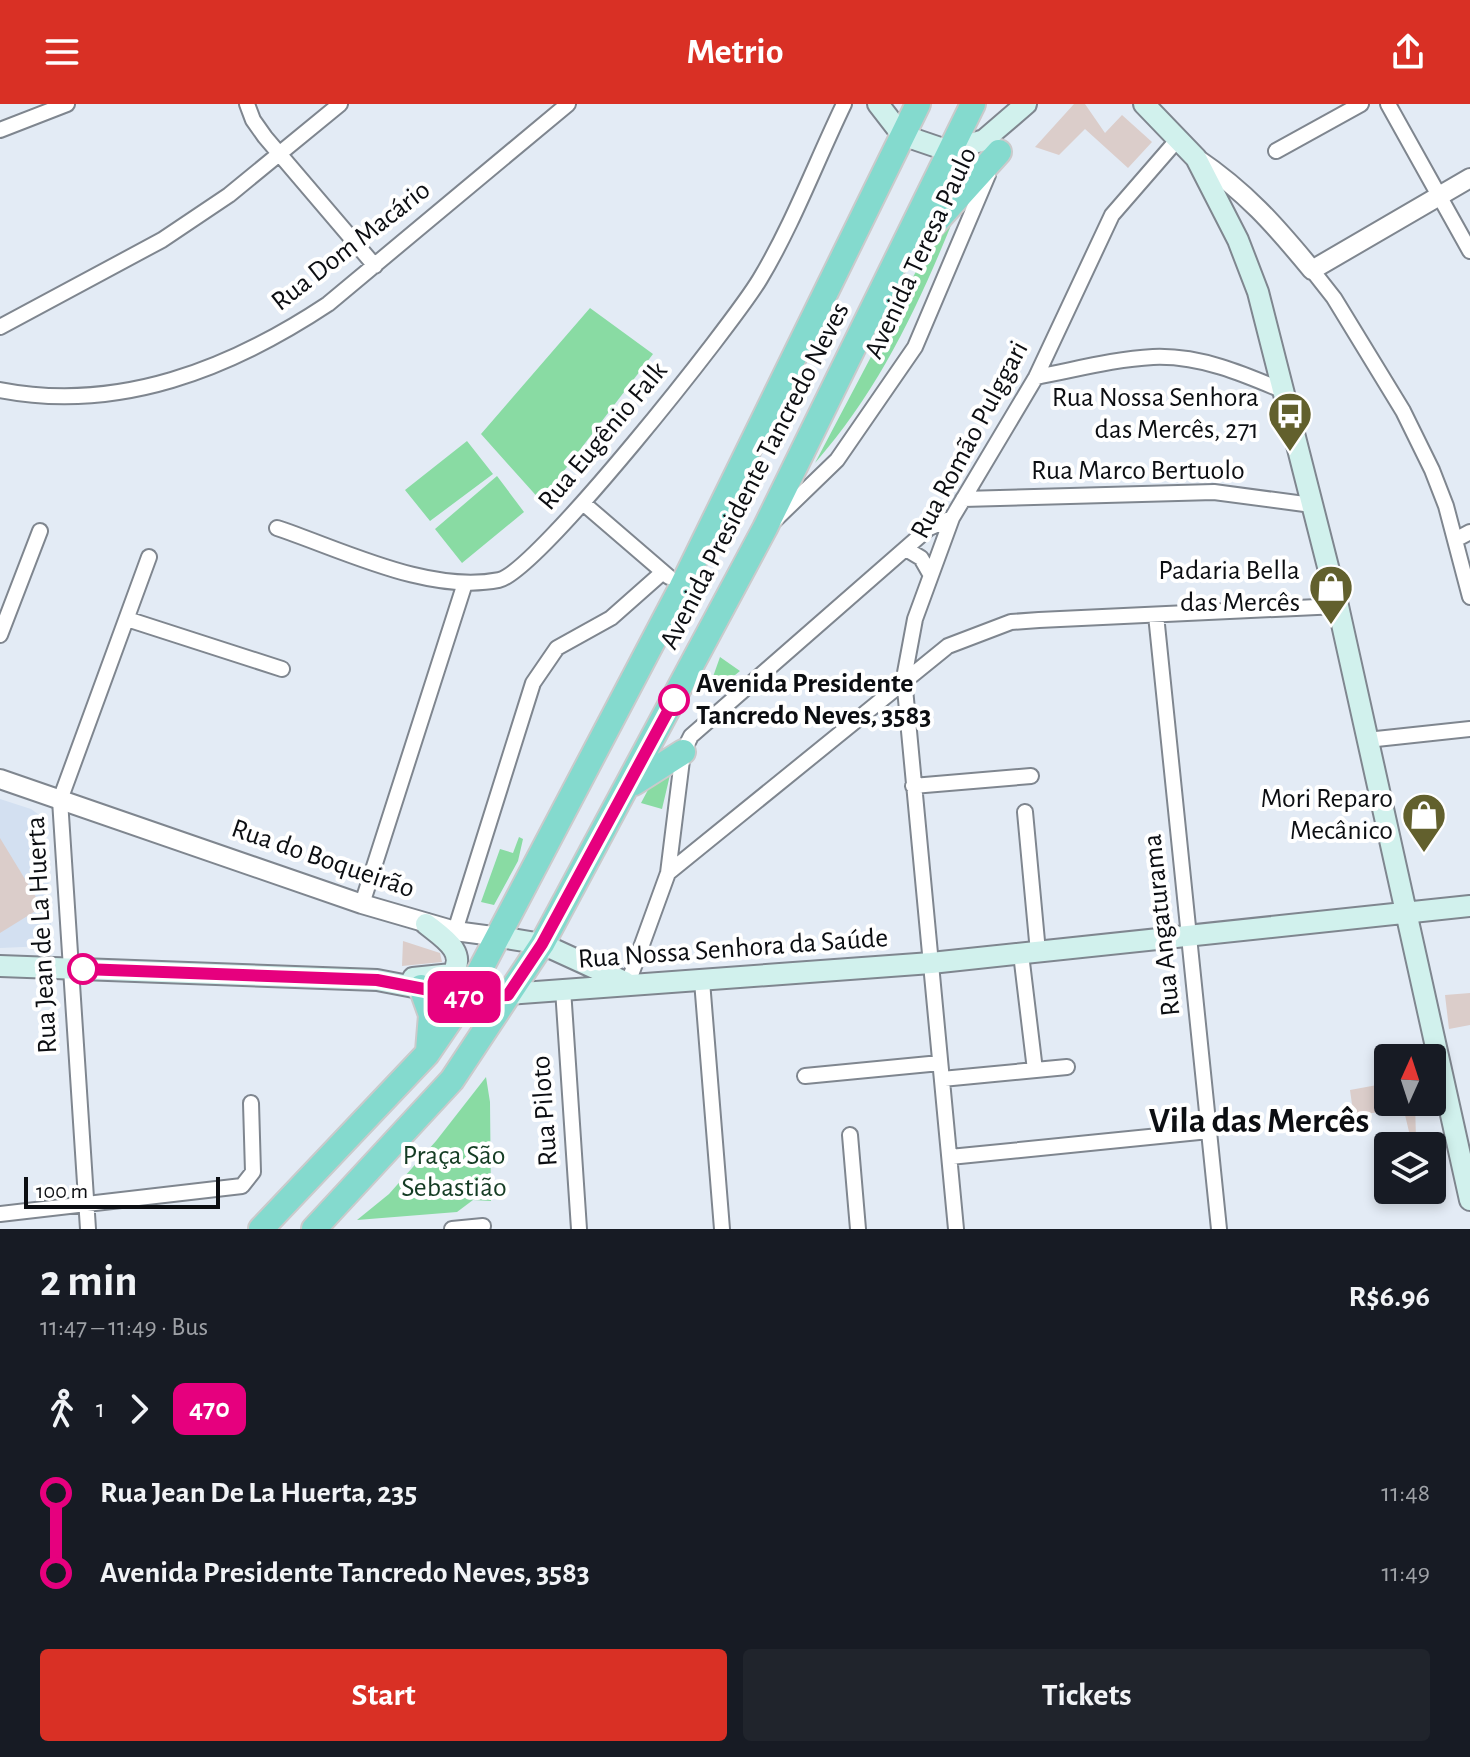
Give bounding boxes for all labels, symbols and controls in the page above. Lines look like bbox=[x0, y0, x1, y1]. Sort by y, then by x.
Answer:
icon: menu bbox=[40, 30, 84, 74]
icon: share bbox=[1386, 30, 1430, 74]
text: Metrio bbox=[687, 34, 783, 70]
street label: Avenida Teresa Paulo bbox=[860, 143, 982, 363]
street label: Rua Dom Macário bbox=[266, 176, 436, 316]
street label: Avenida Presidente Tancredo Neves bbox=[655, 298, 855, 654]
street label: Rua Romão Pulggari bbox=[906, 337, 1034, 543]
street label: Rua Eugênio Falk bbox=[533, 356, 673, 516]
place label: Rua Nossa Senhora das Mercês, 271 bbox=[1052, 384, 1259, 444]
bus stop icon: Rua Nossa Senhora das Mercês, 271 bbox=[1266, 390, 1314, 453]
street label: Rua Marco Bertuolo bbox=[1031, 457, 1245, 485]
place label: Padaria Bella das Mercês bbox=[1158, 557, 1300, 617]
shop icon: Padaria Bella das Mercês bbox=[1307, 563, 1355, 626]
place label: Avenida Presidente Tancredo Neves, 3583 bbox=[696, 670, 931, 730]
marker: Avenida Presidente Tancredo Neves, 3583 bbox=[659, 685, 689, 715]
place label: Mori Reparo Mecânico bbox=[1260, 785, 1393, 845]
shop icon: Mori Reparo Mecânico bbox=[1400, 791, 1448, 854]
street label: Rua Jean de La Huerta bbox=[22, 815, 62, 1054]
street label: Rua do Boqueirão bbox=[228, 815, 418, 903]
street label: Rua Angaturama bbox=[1139, 832, 1185, 1018]
street label: Rua Nossa Senhora da Saúde bbox=[577, 924, 889, 974]
unlabelled marker bbox=[68, 954, 98, 984]
line badge: 470 bbox=[418, 971, 510, 1023]
text: 470 bbox=[444, 983, 484, 1011]
north arrow bbox=[1374, 1044, 1446, 1116]
map controls bbox=[1374, 1044, 1446, 1204]
street label: Rua Piloto bbox=[527, 1055, 563, 1167]
district label: Vila das Mercês bbox=[1149, 1103, 1369, 1139]
button: layers bbox=[1374, 1132, 1446, 1204]
park label: Praça São Sebastião bbox=[401, 1142, 507, 1202]
scale bar bbox=[24, 1173, 220, 1209]
text: 100 m bbox=[36, 1180, 88, 1202]
text: 2 min bbox=[40, 1260, 138, 1304]
text: R$6.96 bbox=[1348, 1282, 1430, 1312]
text: 11:47 – 11:49 · Bus bbox=[40, 1314, 208, 1340]
icon: walk bbox=[40, 1387, 84, 1431]
icon: forward bbox=[117, 1387, 161, 1431]
text: 470 bbox=[189, 1395, 230, 1423]
text: 1 bbox=[96, 1396, 105, 1422]
text: Rua Jean De La Huerta, 235 bbox=[100, 1478, 417, 1508]
text: 11:48 bbox=[1381, 1480, 1430, 1506]
text: Avenida Presidente Tancredo Neves, 3583 bbox=[100, 1558, 590, 1588]
text: 11:49 bbox=[1381, 1560, 1430, 1586]
button: Start bbox=[40, 1649, 727, 1741]
button: Tickets bbox=[743, 1649, 1430, 1741]

